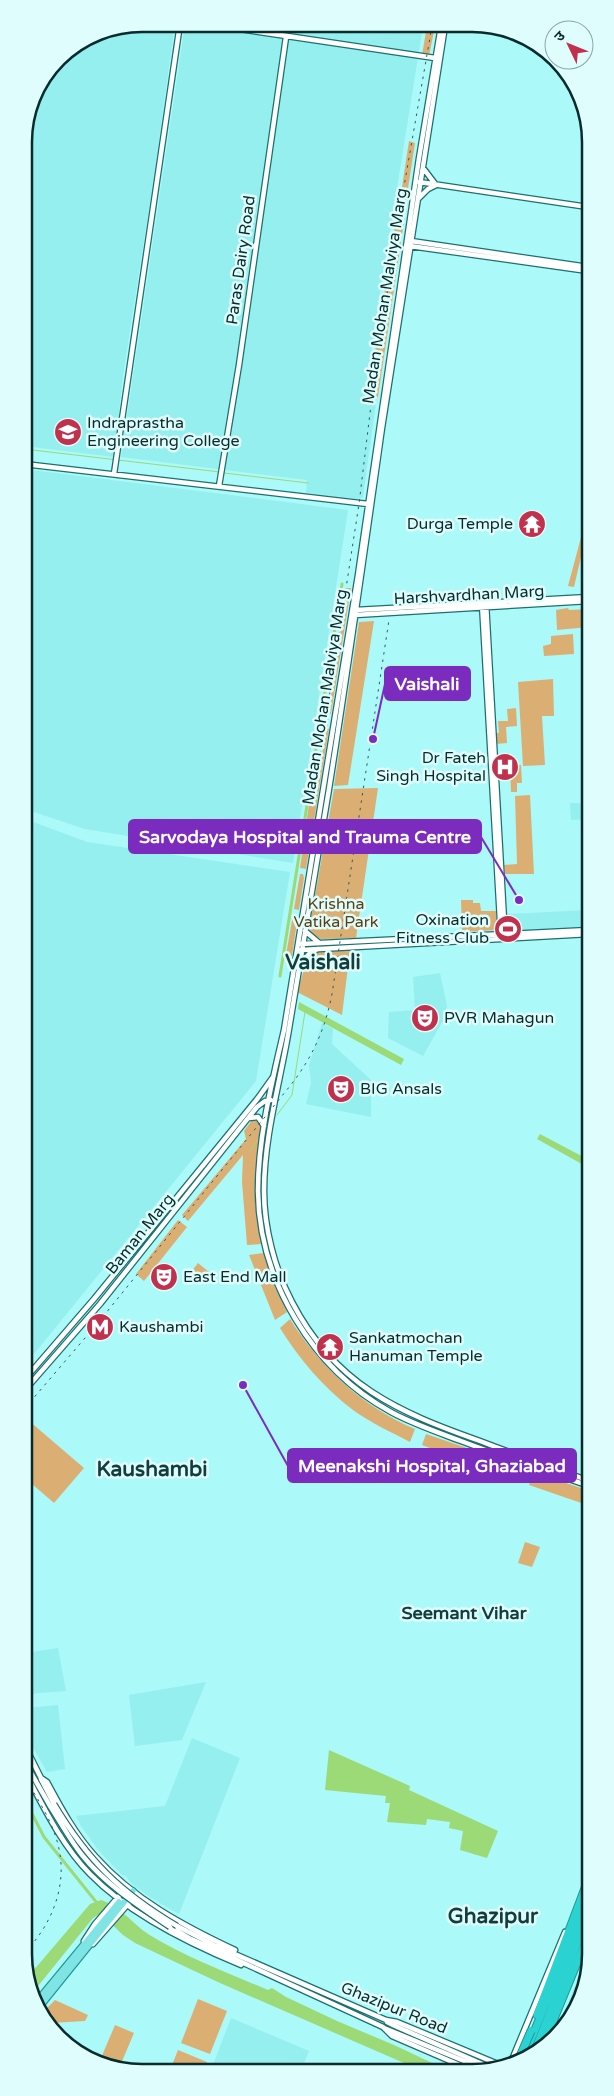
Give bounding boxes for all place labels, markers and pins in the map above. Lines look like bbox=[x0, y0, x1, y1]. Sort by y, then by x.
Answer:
place label: Indraprastha Engineering College bbox=[87, 413, 240, 451]
school or university icon: Indraprastha Engineering College bbox=[53, 417, 83, 447]
temple icon: Durga Temple bbox=[517, 509, 547, 539]
place label: Durga Temple bbox=[407, 514, 513, 534]
callout: Vaishali bbox=[385, 667, 470, 700]
place label: Dr Fateh Singh Hospital bbox=[376, 748, 486, 786]
hospital icon: Dr Fateh Singh Hospital bbox=[490, 752, 520, 782]
callout: Sarvodaya Hospital and Trauma Centre bbox=[129, 820, 481, 853]
place label: Oxination Fitness Club bbox=[396, 910, 489, 948]
sports icon: Oxination Fitness Club bbox=[493, 914, 523, 944]
theatre icon: PVR Mahagun bbox=[410, 1003, 440, 1033]
place label: PVR Mahagun bbox=[444, 1008, 554, 1028]
theatre icon: BIG Ansals bbox=[326, 1074, 356, 1104]
place label: BIG Ansals bbox=[360, 1079, 442, 1099]
theatre icon: East End Mall bbox=[149, 1262, 179, 1292]
place label: East End Mall bbox=[183, 1267, 287, 1287]
metro station icon: Kaushambi bbox=[85, 1312, 115, 1342]
place label: Kaushambi bbox=[119, 1317, 204, 1337]
place label: Sankatmochan Hanuman Temple bbox=[349, 1328, 483, 1366]
temple icon: Sankatmochan Hanuman Temple bbox=[315, 1332, 345, 1362]
callout: Meenakshi Hospital, Ghaziabad bbox=[288, 1449, 576, 1482]

